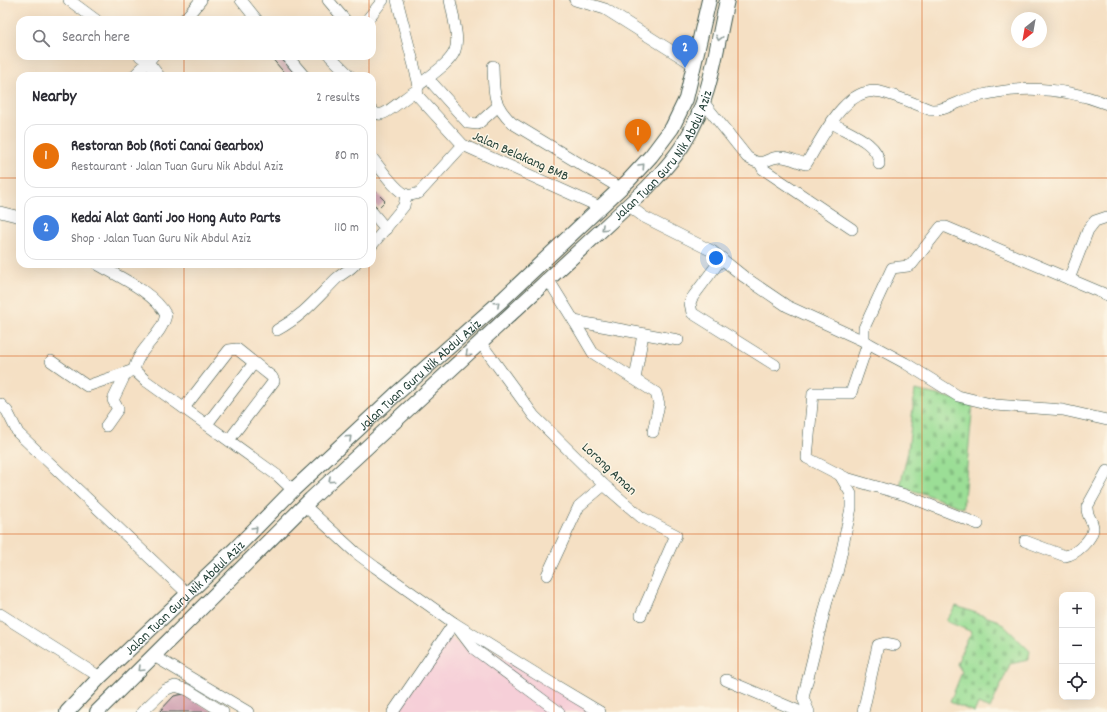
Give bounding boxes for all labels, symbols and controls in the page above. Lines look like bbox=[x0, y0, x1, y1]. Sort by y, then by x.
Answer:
north arrow bbox=[1011, 12, 1047, 48]
search box bbox=[16, 16, 376, 60]
icon: search bbox=[30, 27, 52, 49]
text: Search here bbox=[62, 27, 130, 49]
pin: 2 bbox=[672, 35, 698, 68]
one-way arrow bbox=[715, 35, 723, 41]
text: Nearby bbox=[32, 86, 76, 110]
street label: Jalan Tuan Guru Nik Abdul Aziz bbox=[610, 88, 719, 226]
text: 2 results bbox=[316, 89, 360, 108]
pin: 1 bbox=[625, 119, 651, 152]
street label: Jalan Belakang BMB bbox=[469, 127, 572, 187]
text: Restoran Bob (Roti Canai Gearbox) bbox=[71, 136, 263, 158]
text: 1 bbox=[45, 147, 47, 166]
text: 80 m bbox=[335, 147, 359, 166]
text: Restaurant · Jalan Tuan Guru Nik Abdul Aziz bbox=[71, 158, 283, 177]
one-way arrow bbox=[637, 163, 645, 171]
text: Kedai Alat Ganti Joo Hong Auto Parts bbox=[71, 208, 281, 230]
text: 2 bbox=[43, 219, 49, 238]
text: 110 m bbox=[334, 219, 359, 238]
one-way arrow bbox=[601, 223, 609, 230]
text: Shop · Jalan Tuan Guru Nik Abdul Aziz bbox=[71, 230, 251, 249]
your location bbox=[706, 248, 726, 268]
one-way arrow bbox=[492, 301, 500, 309]
street label: Jalan Tuan Guru Nik Abdul Aziz bbox=[355, 315, 487, 436]
one-way arrow bbox=[465, 349, 472, 356]
one-way arrow bbox=[344, 435, 352, 443]
street label: Lorong Aman bbox=[576, 438, 641, 500]
one-way arrow bbox=[328, 475, 336, 483]
one-way arrow bbox=[250, 526, 258, 533]
street label: Jalan Tuan Guru Nik Abdul Aziz bbox=[121, 536, 251, 661]
map controls bbox=[1059, 592, 1095, 700]
button: + bbox=[1059, 592, 1095, 628]
button: − bbox=[1059, 628, 1095, 664]
one-way arrow bbox=[138, 664, 146, 672]
button: locate bbox=[1059, 664, 1095, 700]

